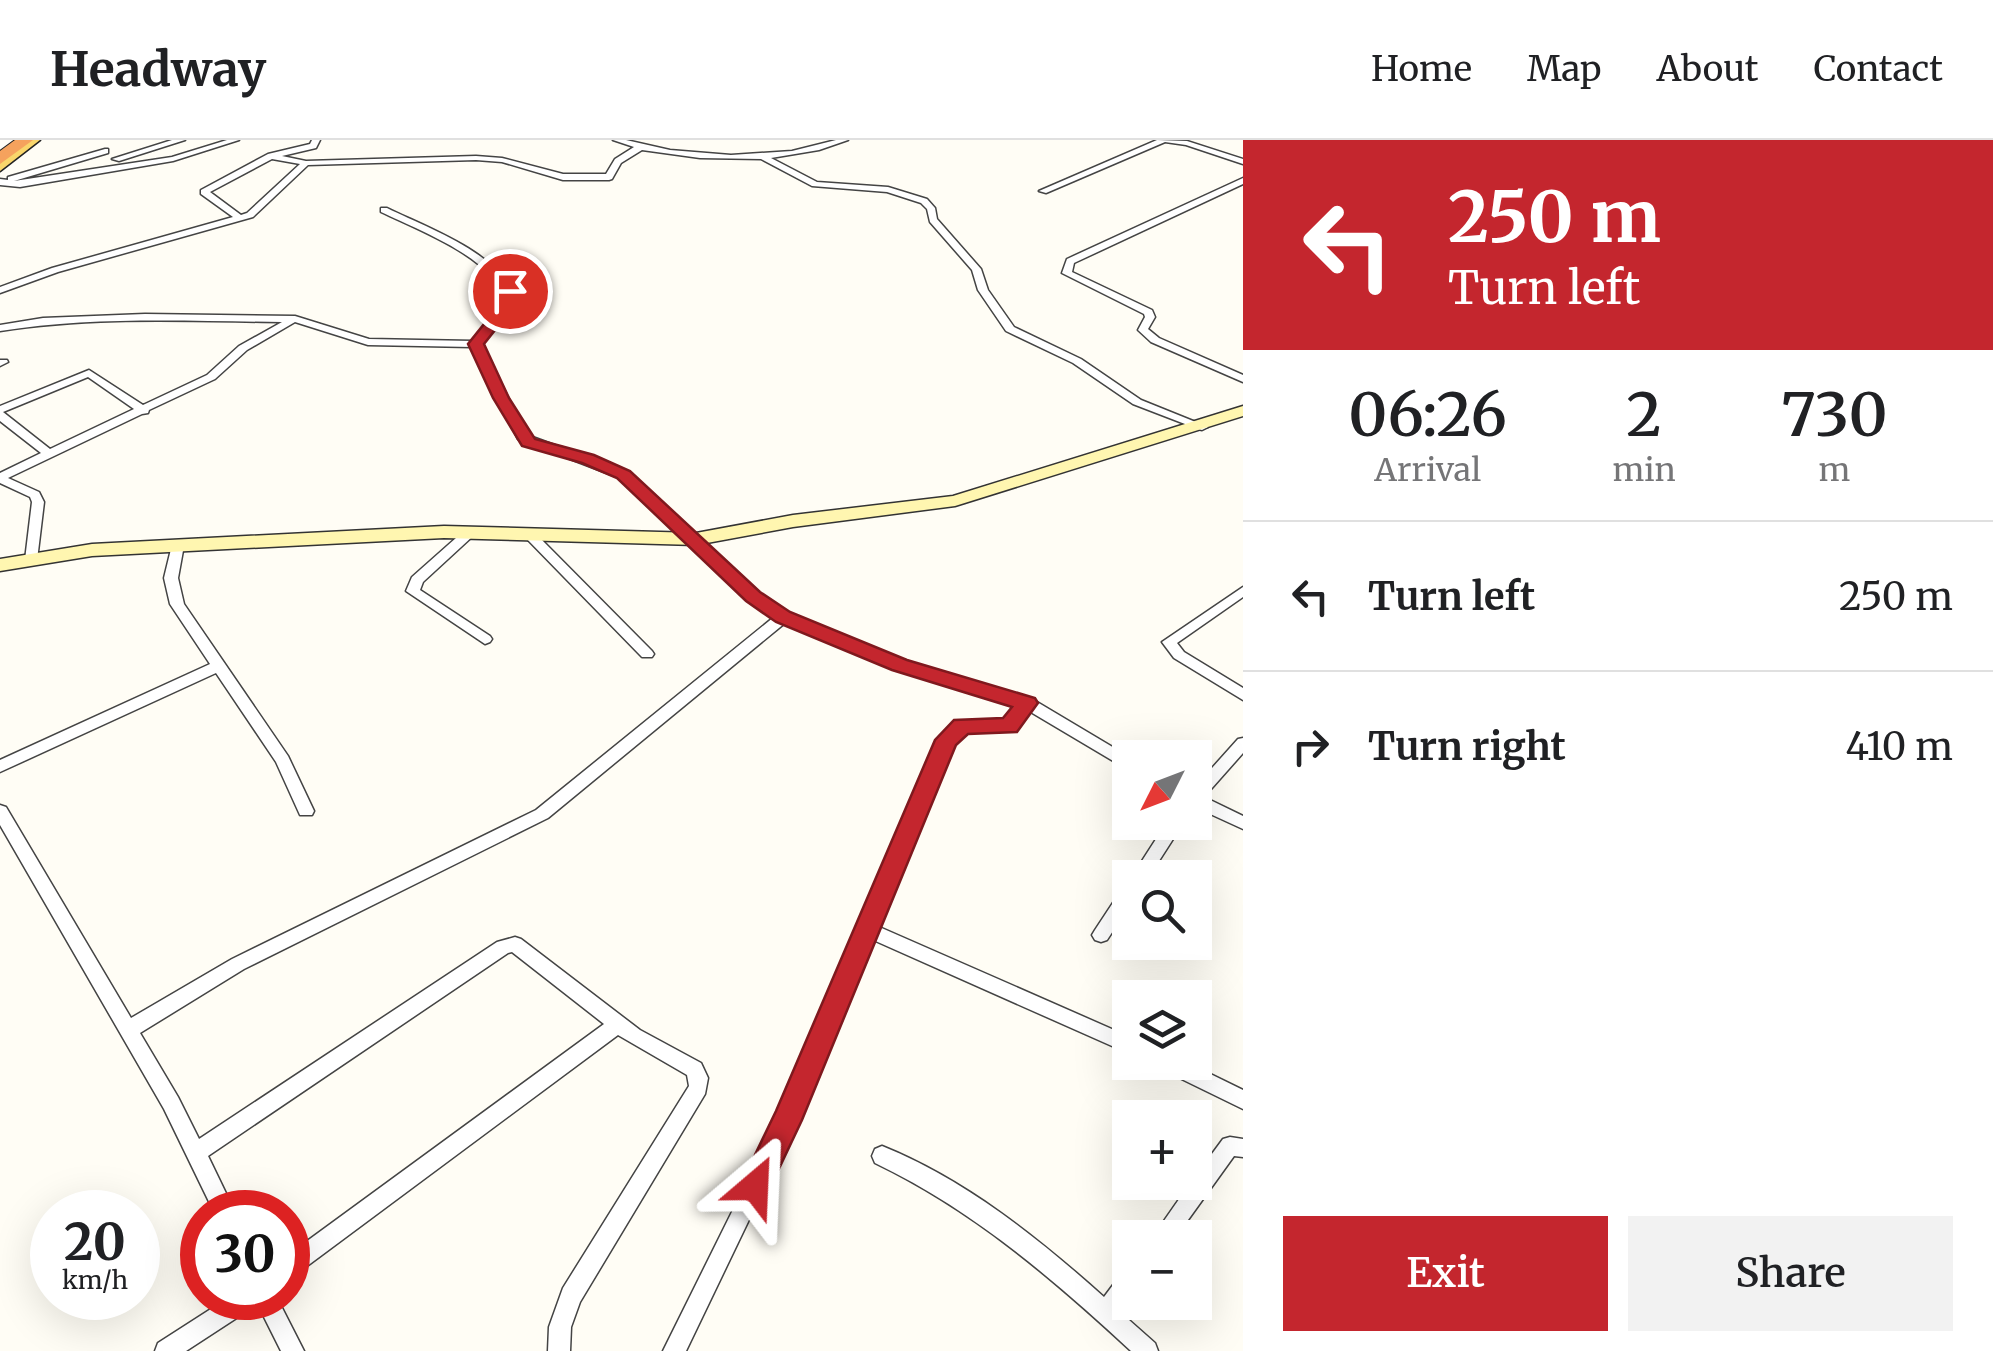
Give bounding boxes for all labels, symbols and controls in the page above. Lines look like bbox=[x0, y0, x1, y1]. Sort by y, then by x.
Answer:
text: Headway bbox=[50, 39, 266, 99]
text: Home bbox=[1371, 47, 1472, 91]
text: Map bbox=[1527, 47, 1602, 91]
text: About bbox=[1657, 47, 1758, 91]
text: Contact bbox=[1813, 47, 1943, 91]
text: 250 m bbox=[1448, 173, 1661, 261]
icon: left bbox=[1283, 180, 1413, 310]
pin bbox=[468, 249, 553, 334]
text: Turn left bbox=[1448, 260, 1640, 316]
icon: arrive bbox=[483, 264, 538, 319]
text: 06:26 bbox=[1348, 377, 1507, 452]
text: 2 bbox=[1626, 377, 1662, 452]
text: 730 bbox=[1781, 377, 1888, 452]
text: Arrival bbox=[1374, 450, 1481, 490]
text: min bbox=[1612, 450, 1676, 490]
text: m bbox=[1818, 450, 1850, 490]
icon: left bbox=[1283, 569, 1338, 624]
text: Turn left bbox=[1368, 573, 1535, 620]
text: 250 m bbox=[1839, 573, 1953, 620]
icon: right bbox=[1283, 719, 1338, 774]
text: Turn right bbox=[1368, 723, 1566, 770]
text: 410 m bbox=[1846, 723, 1953, 770]
north arrow bbox=[1112, 740, 1212, 840]
map controls bbox=[1112, 740, 1212, 1320]
button: search bbox=[1112, 860, 1212, 960]
button: layers bbox=[1112, 980, 1212, 1080]
button: + bbox=[1112, 1100, 1212, 1200]
position arrow bbox=[703, 1134, 807, 1238]
speed limit sign: 30 bbox=[180, 1190, 310, 1320]
text: 20 bbox=[64, 1211, 126, 1274]
button: Exit bbox=[1283, 1216, 1608, 1331]
button: Share bbox=[1628, 1216, 1953, 1331]
button: − bbox=[1112, 1220, 1212, 1320]
text: km/h bbox=[62, 1264, 128, 1296]

